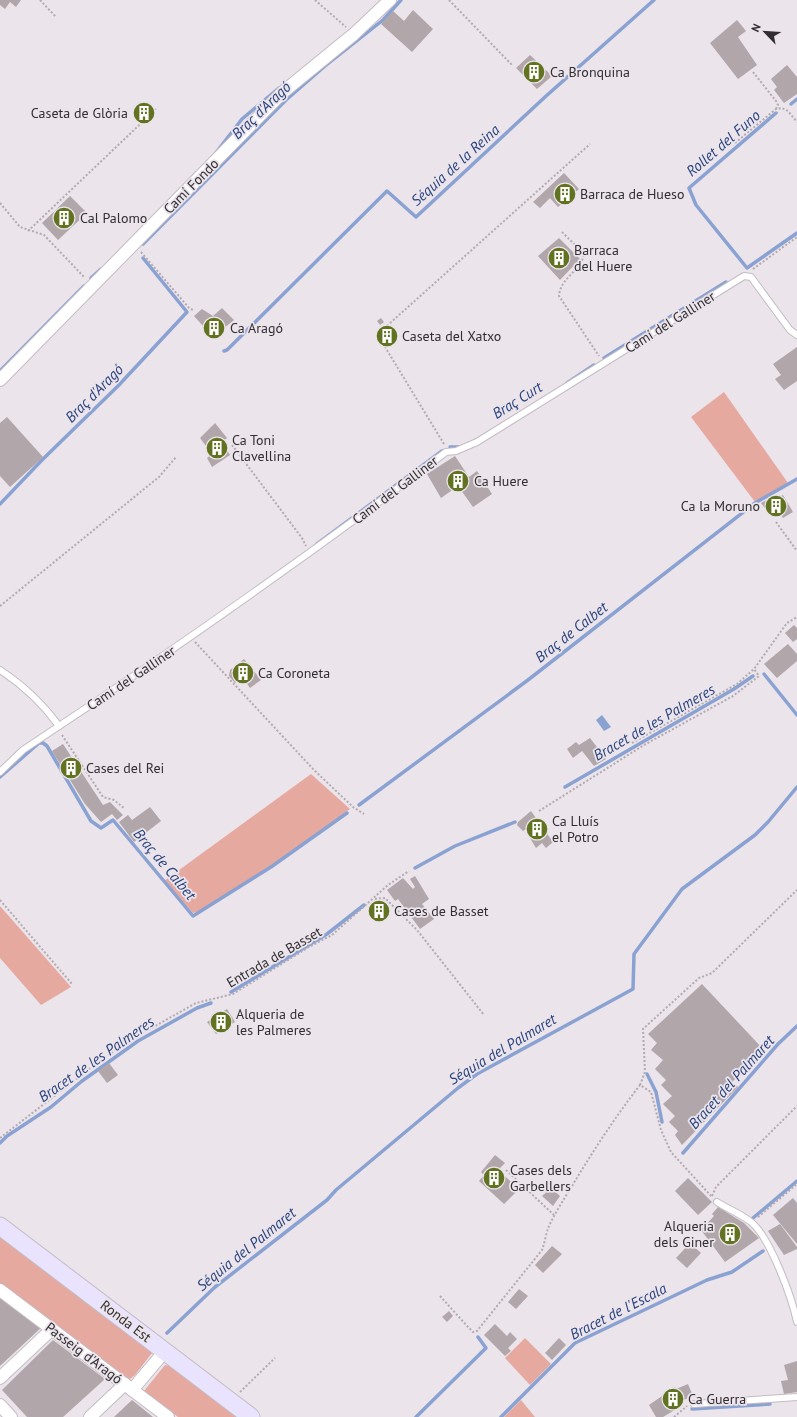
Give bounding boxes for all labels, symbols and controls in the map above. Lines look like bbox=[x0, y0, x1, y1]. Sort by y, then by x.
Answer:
north arrow bbox=[745, 12, 785, 52]
text: N bbox=[748, 22, 764, 34]
building icon: Ca Bronquina bbox=[521, 59, 547, 85]
place label: Ca Bronquina bbox=[550, 63, 630, 81]
water label: Braç d'Aragó bbox=[227, 77, 295, 143]
building icon: Caseta de Glòria bbox=[131, 100, 157, 126]
place label: Caseta de Glòria bbox=[31, 104, 128, 122]
water label: Rollet del Funo bbox=[682, 106, 764, 180]
water label: Séquia de la Reina bbox=[407, 120, 504, 210]
street label: Camí Fondo bbox=[160, 155, 222, 217]
building icon: Barraca de Hueso bbox=[552, 181, 578, 207]
place label: Barraca de Hueso bbox=[580, 185, 684, 203]
building icon: Cal Palomo bbox=[51, 205, 77, 231]
place label: Cal Palomo bbox=[80, 209, 147, 227]
place label: Barraca del Huere bbox=[574, 241, 632, 275]
building icon: Barraca del Huere bbox=[546, 245, 572, 271]
street label: Camí del Galliner bbox=[622, 287, 719, 357]
building icon: Ca Aragó bbox=[201, 315, 227, 341]
place label: Ca Aragó bbox=[230, 319, 283, 337]
building icon: Caseta del Xatxo bbox=[374, 323, 400, 349]
place label: Caseta del Xatxo bbox=[402, 327, 501, 345]
water label: Braç d'Aragó bbox=[61, 360, 127, 426]
water label: Braç Curt bbox=[488, 377, 547, 423]
place label: Ca Toni Clavellina bbox=[232, 431, 291, 465]
building icon: Ca Toni Clavellina bbox=[204, 435, 230, 461]
street label: Camí del Galliner bbox=[348, 452, 442, 528]
building icon: Ca Huere bbox=[445, 468, 471, 494]
place label: Ca Huere bbox=[474, 472, 528, 490]
building icon: Ca la Moruno bbox=[763, 493, 789, 519]
place label: Ca la Moruno bbox=[681, 497, 760, 515]
water label: Braç de Calbet bbox=[531, 597, 612, 666]
street label: Camí del Galliner bbox=[83, 642, 179, 714]
building icon: Ca Coroneta bbox=[230, 660, 256, 686]
place label: Ca Coroneta bbox=[258, 664, 330, 682]
water label: Bracet de les Palmeres bbox=[590, 679, 718, 765]
building icon: Cases del Rei bbox=[58, 755, 84, 781]
place label: Cases del Rei bbox=[86, 759, 164, 777]
place label: Ca Lluís el Potro bbox=[552, 812, 599, 846]
building icon: Ca Lluís el Potro bbox=[524, 816, 550, 842]
water label: Braç de Calbet bbox=[130, 824, 201, 905]
building icon: Cases de Basset bbox=[366, 898, 392, 924]
place label: Cases de Basset bbox=[394, 902, 489, 920]
street label: Entrada de Basset bbox=[223, 922, 325, 992]
place label: Alqueria de les Palmeres bbox=[236, 1005, 312, 1039]
building icon: Alqueria de les Palmeres bbox=[208, 1009, 234, 1035]
water label: Séquia del Palmaret bbox=[445, 1009, 560, 1089]
water label: Bracet de les Palmeres bbox=[34, 1012, 158, 1106]
water label: Bracet del Palmaret bbox=[684, 1030, 779, 1133]
place label: Cases dels Garbellers bbox=[510, 1161, 572, 1195]
building icon: Cases dels Garbellers bbox=[481, 1165, 507, 1191]
water label: Séquia del Palmaret bbox=[193, 1202, 300, 1295]
place label: Alqueria dels Giner bbox=[654, 1217, 714, 1251]
building icon: Alqueria dels Giner bbox=[717, 1221, 743, 1247]
water label: Bracet de l'Escala bbox=[567, 1278, 670, 1344]
street label: Ronda Est bbox=[97, 1296, 155, 1346]
street label: Passeig d'Aragó bbox=[42, 1318, 126, 1388]
building icon: Ca Guerra bbox=[660, 1386, 686, 1412]
place label: Ca Guerra bbox=[688, 1390, 746, 1408]

